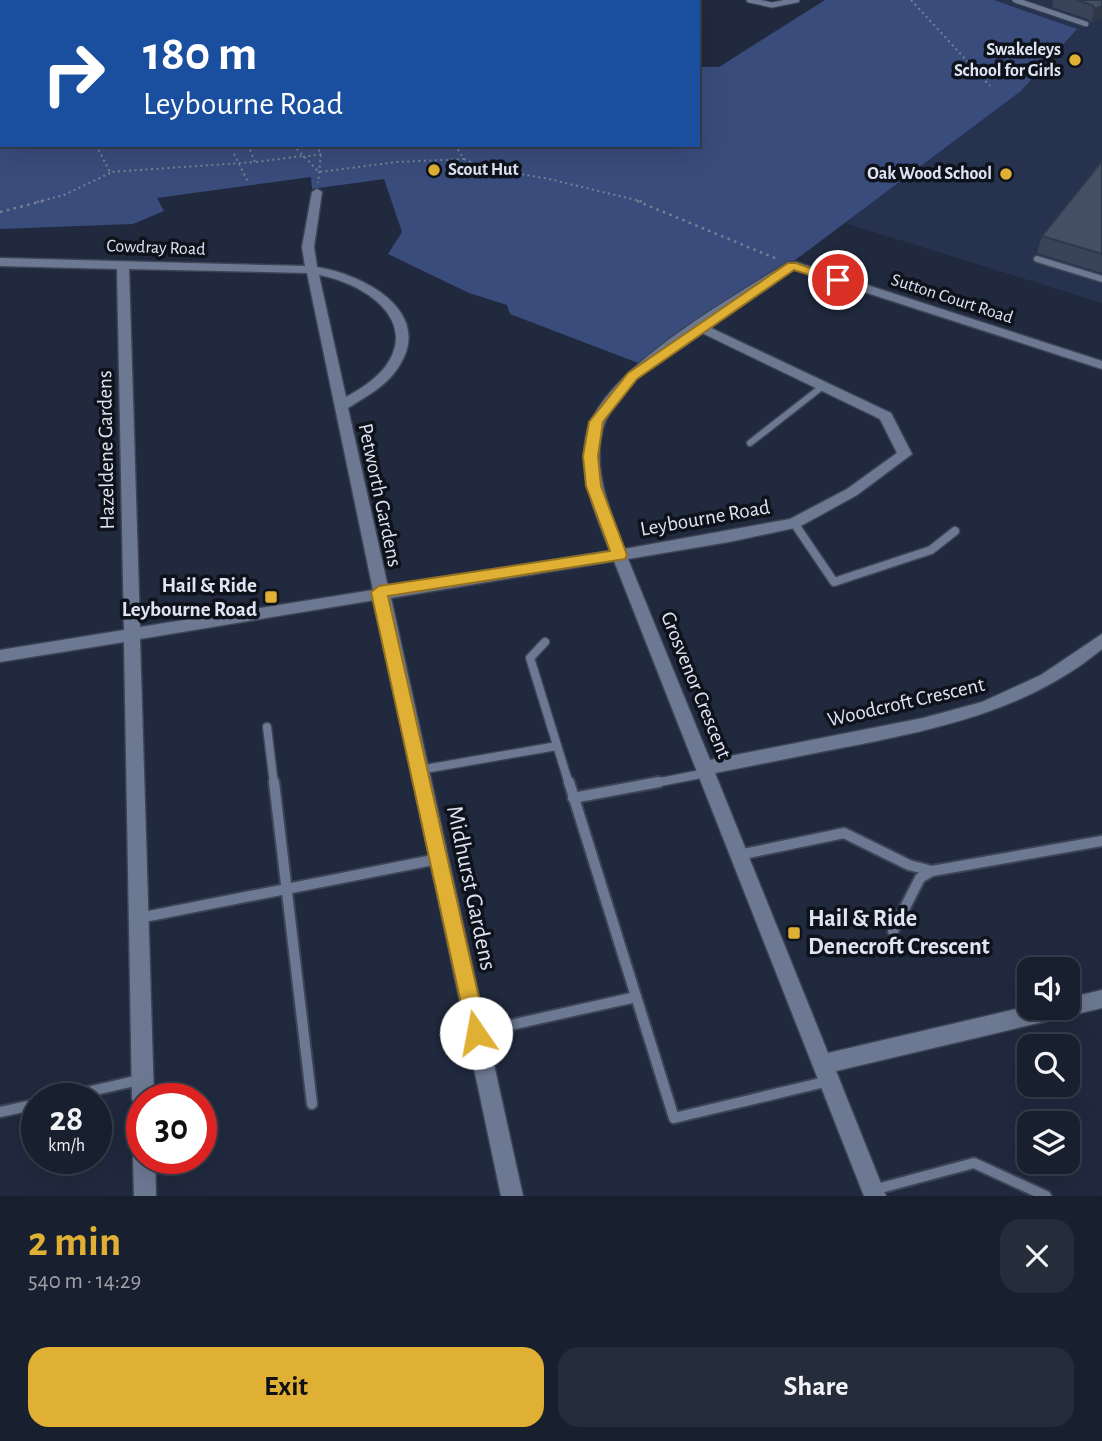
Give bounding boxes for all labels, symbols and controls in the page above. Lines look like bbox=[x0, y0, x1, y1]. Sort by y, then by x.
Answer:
icon: right bbox=[28, 28, 119, 119]
text: 180 m bbox=[143, 30, 257, 79]
place label: Swakeleys School for Girls bbox=[954, 41, 1061, 80]
marker: Swakeleys School for Girls bbox=[1067, 52, 1083, 68]
text: Leybourne Road bbox=[143, 88, 343, 120]
place label: Scout Hut bbox=[448, 161, 519, 179]
marker: Scout Hut bbox=[426, 162, 442, 178]
place label: Oak Wood School bbox=[867, 165, 992, 183]
marker: Oak Wood School bbox=[998, 166, 1014, 182]
street label: Cowdray Road bbox=[106, 237, 206, 259]
pin bbox=[808, 250, 868, 310]
icon: arrive bbox=[819, 261, 857, 299]
street label: Sutton Court Road bbox=[889, 271, 1015, 327]
street label: Hazeldene Gardens bbox=[94, 370, 118, 530]
street label: Petworth Gardens bbox=[355, 421, 405, 569]
street label: Leybourne Road bbox=[639, 496, 772, 540]
place label: Hail & Ride Leybourne Road bbox=[122, 575, 257, 620]
marker: Hail & Ride Leybourne Road bbox=[263, 589, 279, 605]
street label: Grosvenor Crescent bbox=[657, 609, 735, 762]
street label: Woodcroft Crescent bbox=[825, 674, 987, 730]
street label: Midhurst Gardens bbox=[442, 804, 500, 972]
place label: Hail & Ride Denecroft Crescent bbox=[808, 907, 990, 959]
marker: Hail & Ride Denecroft Crescent bbox=[786, 925, 802, 941]
map controls bbox=[1017, 957, 1080, 1174]
button: sound bbox=[1017, 957, 1080, 1020]
position arrow bbox=[439, 996, 513, 1070]
button: search bbox=[1017, 1034, 1080, 1097]
speed limit sign: 30 bbox=[126, 1083, 217, 1174]
text: 28 bbox=[50, 1102, 83, 1137]
button: layers bbox=[1017, 1111, 1080, 1174]
text: km/h bbox=[48, 1137, 85, 1155]
button: close bbox=[1000, 1219, 1074, 1293]
text: 2 min bbox=[28, 1221, 121, 1263]
text: 540 m · 14:29 bbox=[28, 1270, 141, 1293]
button: Exit bbox=[28, 1347, 544, 1427]
button: Share bbox=[558, 1347, 1074, 1427]

